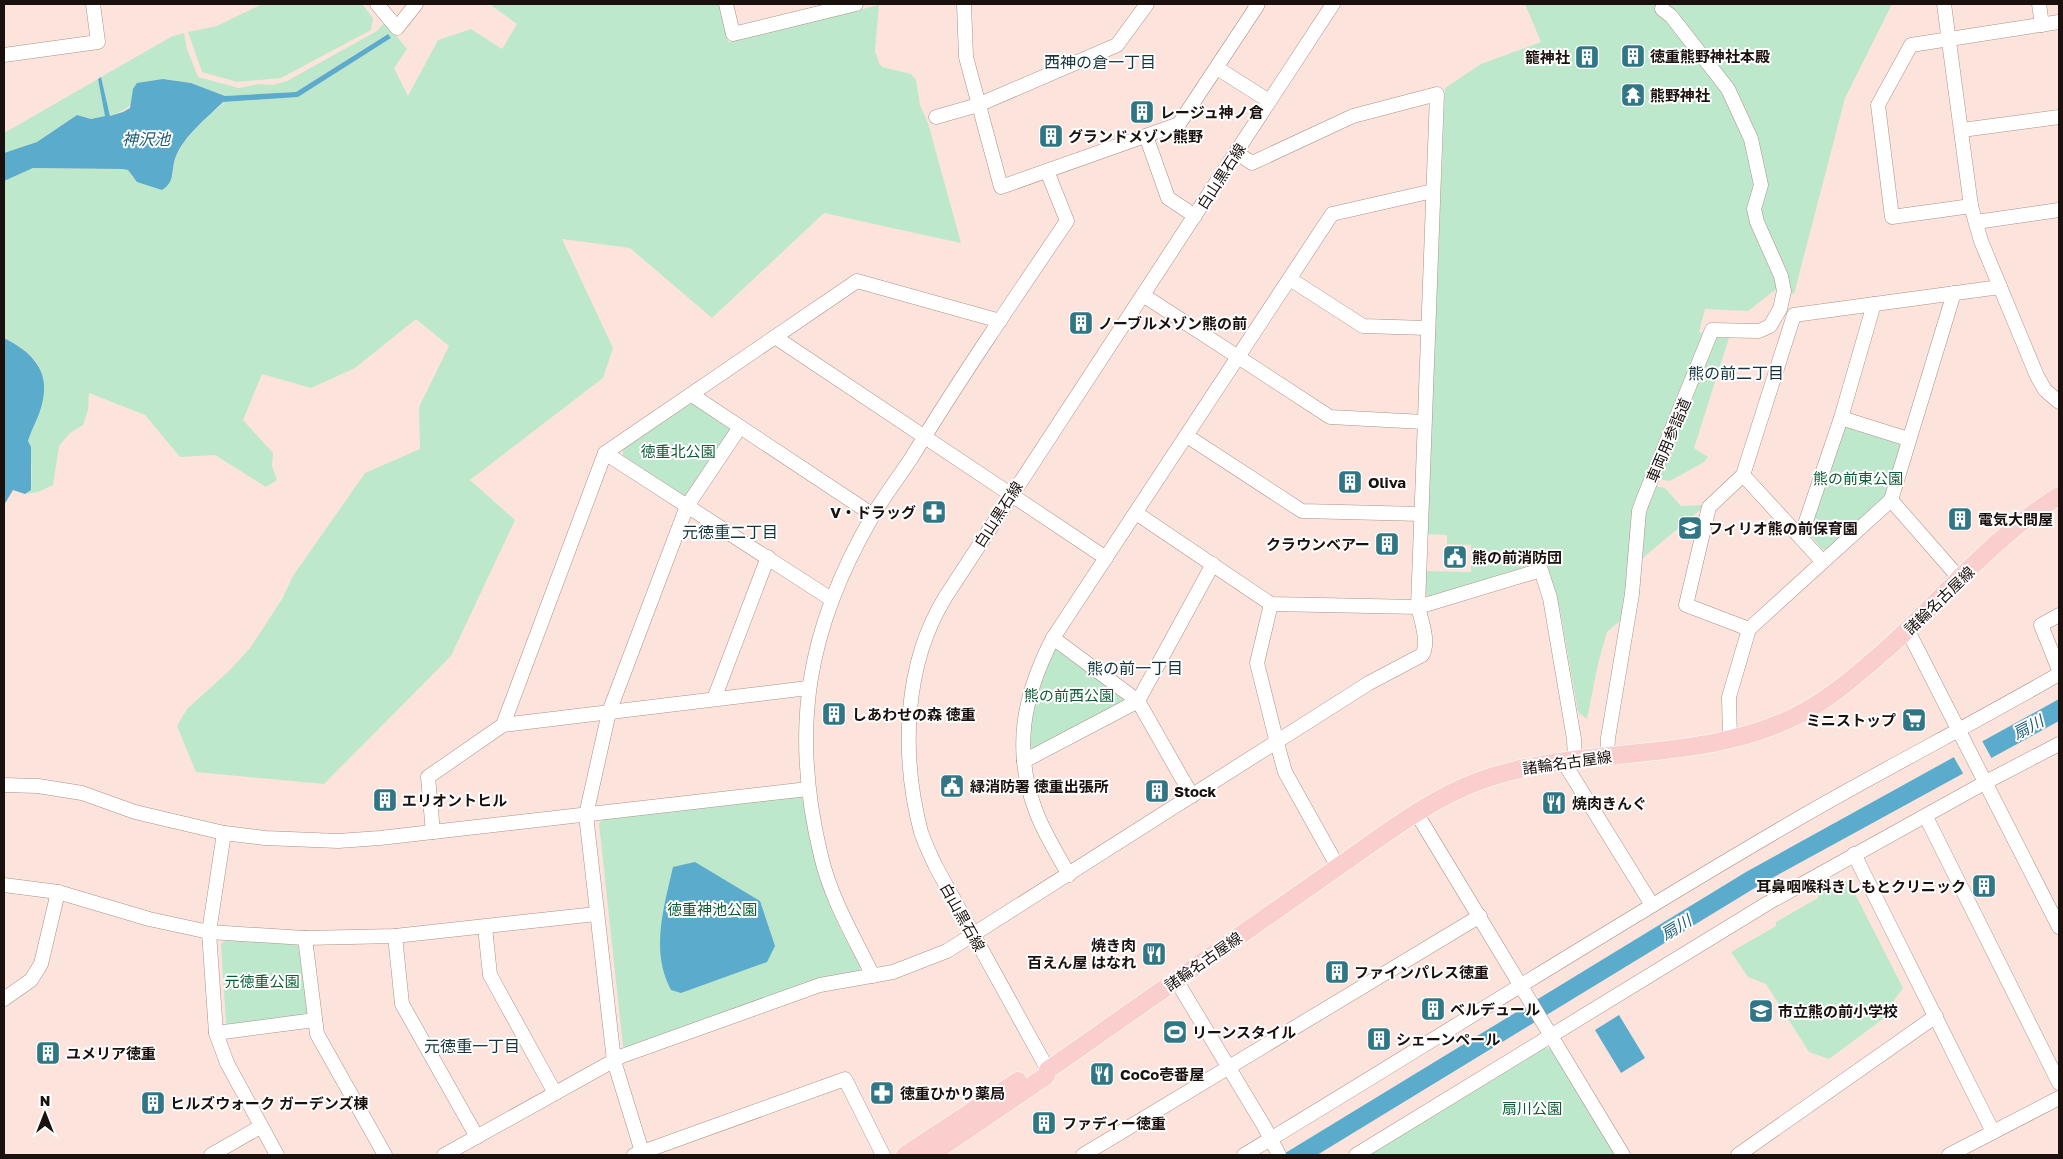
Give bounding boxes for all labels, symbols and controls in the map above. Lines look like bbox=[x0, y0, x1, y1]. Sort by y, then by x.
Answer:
building icon: 徳重熊野神社本殿 bbox=[1620, 43, 1646, 69]
building icon: 籠神社 bbox=[1574, 44, 1600, 70]
place label: 徳重熊野神社本殿 bbox=[1650, 47, 1770, 65]
place label: 籠神社 bbox=[1525, 48, 1570, 66]
district label: 西神の倉一丁目 bbox=[1044, 52, 1156, 72]
temple icon: 熊野神社 bbox=[1620, 82, 1646, 108]
place label: 熊野神社 bbox=[1650, 86, 1710, 104]
building icon: レージュ神ノ倉 bbox=[1129, 99, 1155, 125]
place label: レージュ神ノ倉 bbox=[1160, 103, 1264, 121]
building icon: グランドメゾン熊野 bbox=[1038, 123, 1064, 149]
place label: グランドメゾン熊野 bbox=[1068, 127, 1203, 145]
water label: 神沢池 bbox=[122, 129, 172, 149]
street label: 白山黒石線 bbox=[1193, 140, 1249, 212]
building icon: ノーブルメゾン熊の前 bbox=[1068, 310, 1094, 336]
place label: ノーブルメゾン熊の前 bbox=[1098, 314, 1247, 332]
district label: 熊の前二丁目 bbox=[1688, 363, 1784, 383]
street label: 車両用参詣道 bbox=[1642, 395, 1694, 485]
park label: 徳重北公園 bbox=[640, 442, 716, 460]
building icon: Oliva bbox=[1337, 469, 1363, 495]
park label: 熊の前東公園 bbox=[1813, 469, 1903, 487]
place label: Oliva bbox=[1368, 473, 1406, 491]
street label: 白山黒石線 bbox=[970, 478, 1026, 550]
pharmacy icon: V・ドラッグ bbox=[921, 499, 947, 525]
place label: V・ドラッグ bbox=[830, 503, 916, 521]
building icon: 電気大問屋 bbox=[1947, 506, 1973, 532]
place label: 電気大問屋 bbox=[1978, 510, 2053, 528]
school or university icon: フィリオ熊の前保育園 bbox=[1677, 515, 1703, 541]
place label: フィリオ熊の前保育園 bbox=[1708, 519, 1858, 537]
district label: 元徳重二丁目 bbox=[682, 522, 778, 542]
building icon: クラウンベアー bbox=[1374, 531, 1400, 557]
place label: クラウンベアー bbox=[1266, 535, 1370, 553]
public building icon: 熊の前消防団 bbox=[1442, 544, 1468, 570]
place label: 熊の前消防団 bbox=[1472, 548, 1562, 566]
street label: 諸輪名古屋線 bbox=[1900, 562, 1978, 638]
district label: 熊の前一丁目 bbox=[1087, 658, 1183, 678]
park label: 熊の前西公園 bbox=[1024, 686, 1114, 704]
building icon: しあわせの森 徳重 bbox=[821, 701, 847, 727]
place label: しあわせの森 徳重 bbox=[852, 705, 976, 723]
supermarket icon: ミニストップ bbox=[1901, 707, 1927, 733]
water label: 扇川 bbox=[2009, 710, 2049, 743]
place label: ミニストップ bbox=[1806, 711, 1896, 729]
street label: 諸輪名古屋線 bbox=[1521, 747, 1613, 777]
public building icon: 緑消防署 徳重出張所 bbox=[939, 773, 965, 799]
place label: 緑消防署 徳重出張所 bbox=[970, 777, 1109, 795]
building icon: Stock bbox=[1144, 778, 1170, 804]
place label: Stock bbox=[1174, 782, 1217, 800]
building icon: エリオントヒル bbox=[372, 787, 398, 813]
restaurant icon: 焼肉きんぐ bbox=[1541, 790, 1567, 816]
place label: エリオントヒル bbox=[402, 791, 507, 809]
place label: 焼肉きんぐ bbox=[1572, 794, 1647, 812]
building icon: 耳鼻咽喉科きしもとクリニック bbox=[1971, 873, 1997, 899]
place label: 耳鼻咽喉科きしもとクリニック bbox=[1756, 877, 1966, 895]
street label: 白山黒石線 bbox=[937, 880, 989, 954]
park label: 徳重神池公園 bbox=[667, 900, 757, 918]
water label: 扇川 bbox=[1657, 909, 1697, 944]
street label: 諸輪名古屋線 bbox=[1161, 928, 1245, 994]
place label: 焼き肉 百えん屋 はなれ bbox=[1027, 936, 1136, 971]
restaurant icon: 焼き肉 百えん屋 はなれ bbox=[1141, 941, 1167, 967]
building icon: ファインパレス徳重 bbox=[1324, 959, 1350, 985]
place label: ファインパレス徳重 bbox=[1354, 963, 1489, 981]
park label: 元徳重公園 bbox=[224, 972, 300, 990]
building icon: ベルデュール bbox=[1420, 996, 1446, 1022]
school or university icon: 市立熊の前小学校 bbox=[1748, 998, 1774, 1024]
place label: ベルデュール bbox=[1450, 1000, 1540, 1018]
place label: 市立熊の前小学校 bbox=[1778, 1002, 1898, 1020]
sports icon: リーンスタイル bbox=[1162, 1019, 1188, 1045]
place label: リーンスタイル bbox=[1192, 1023, 1296, 1041]
building icon: シェーンペール bbox=[1366, 1026, 1392, 1052]
place label: シェーンペール bbox=[1396, 1030, 1500, 1048]
district label: 元徳重一丁目 bbox=[424, 1036, 520, 1056]
building icon: ユメリア徳重 bbox=[35, 1040, 61, 1066]
place label: ユメリア徳重 bbox=[66, 1044, 156, 1062]
restaurant icon: CoCo壱番屋 bbox=[1089, 1061, 1115, 1087]
place label: CoCo壱番屋 bbox=[1120, 1065, 1204, 1083]
pharmacy icon: 徳重ひかり薬局 bbox=[869, 1080, 895, 1106]
place label: 徳重ひかり薬局 bbox=[900, 1084, 1005, 1102]
north arrow bbox=[20, 1089, 70, 1139]
building icon: ヒルズウォーク ガーデンズ棟 bbox=[140, 1090, 166, 1116]
text: N bbox=[40, 1092, 50, 1109]
place label: ヒルズウォーク ガーデンズ棟 bbox=[170, 1094, 368, 1112]
park label: 扇川公園 bbox=[1502, 1099, 1562, 1117]
building icon: ファディー徳重 bbox=[1031, 1110, 1057, 1136]
place label: ファディー徳重 bbox=[1062, 1114, 1166, 1132]

